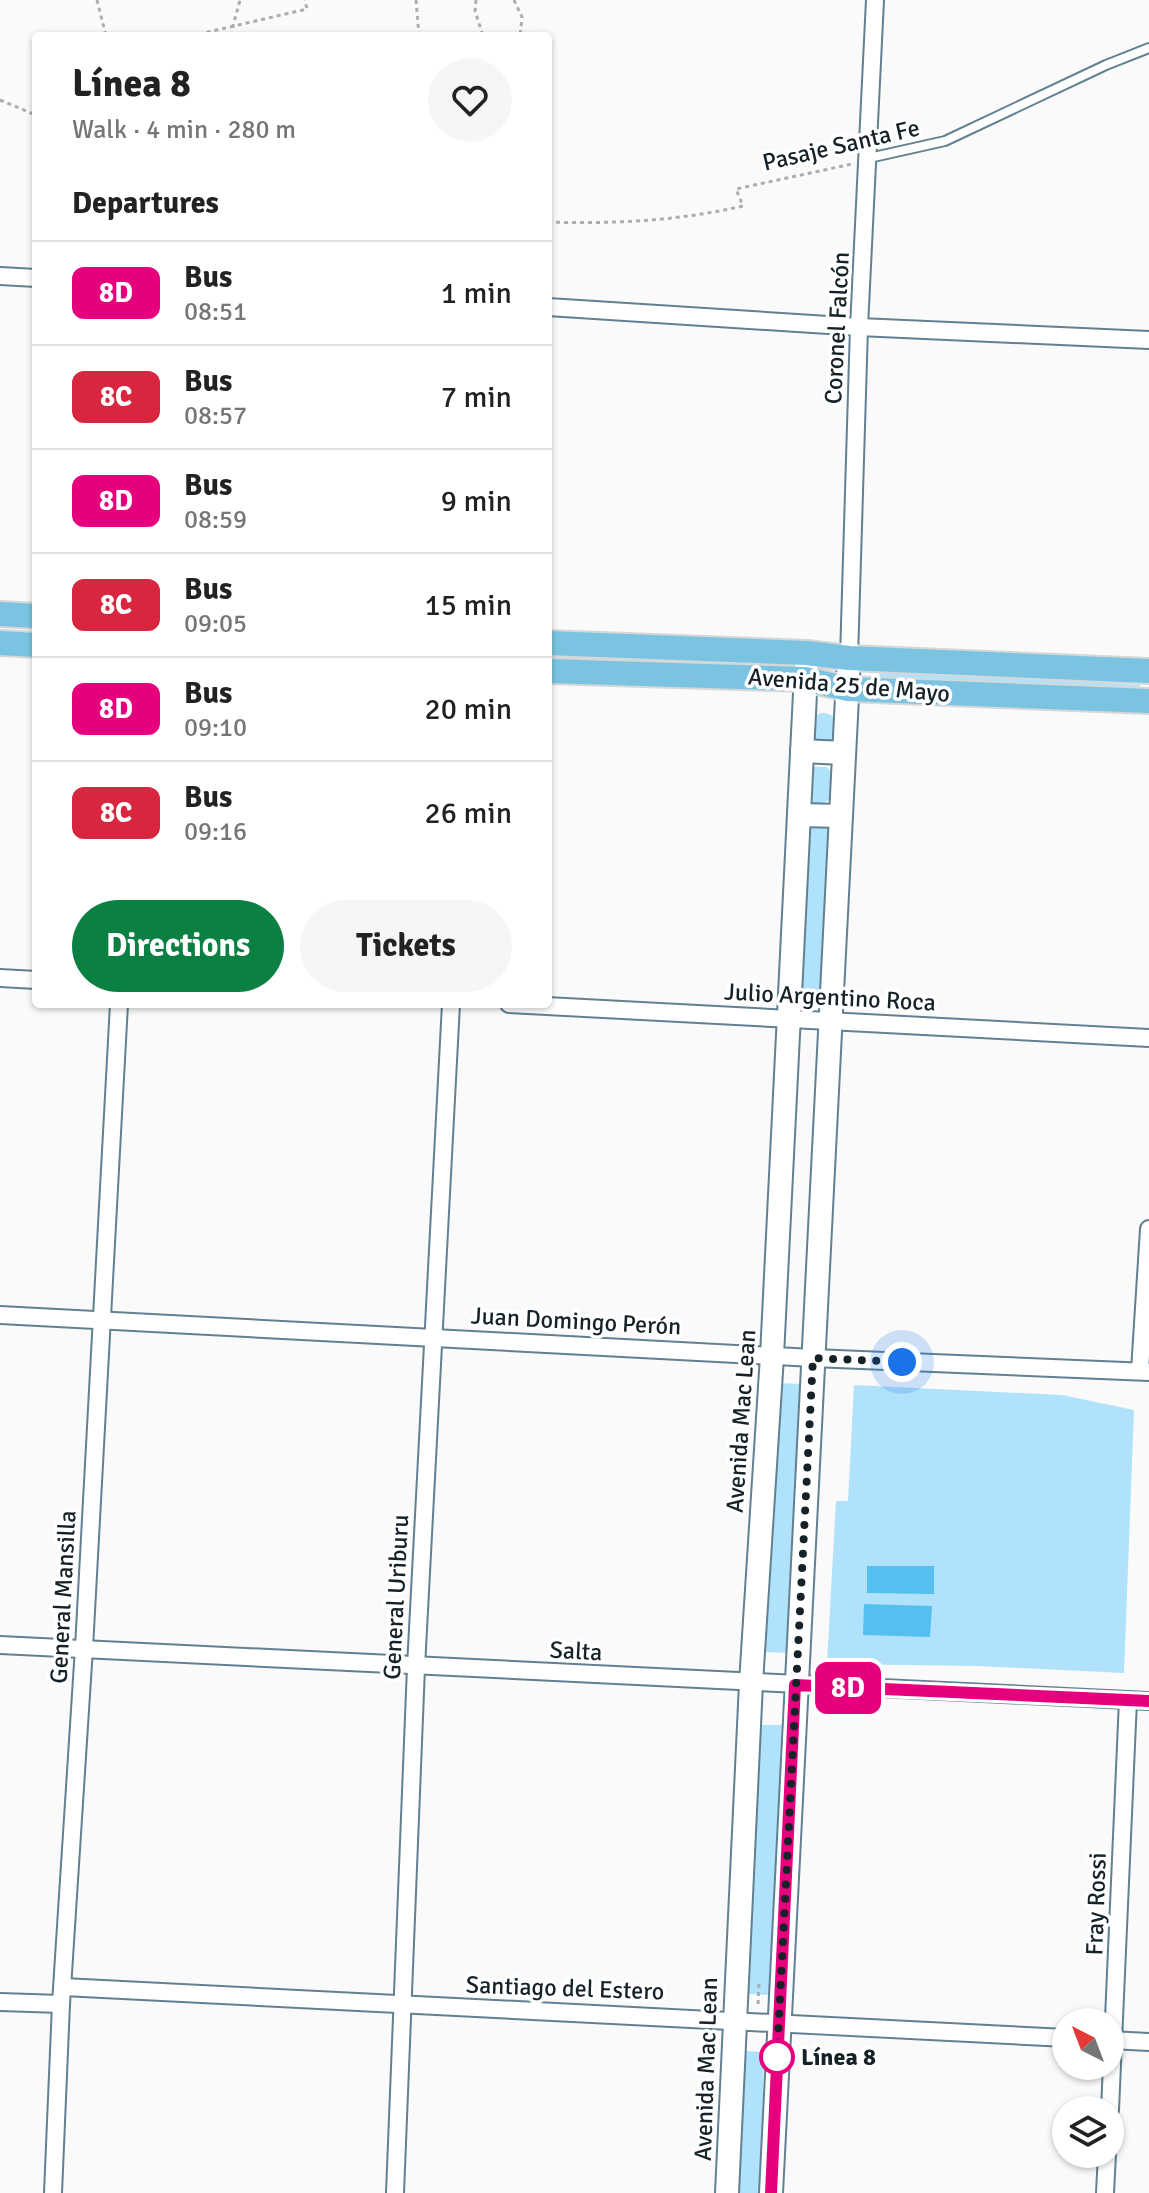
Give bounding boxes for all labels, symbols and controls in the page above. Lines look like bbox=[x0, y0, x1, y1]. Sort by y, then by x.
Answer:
button: heart bbox=[428, 58, 512, 142]
text: Línea 8 bbox=[72, 60, 191, 107]
street label: Pasaje Santa Fe bbox=[760, 112, 922, 178]
text: Walk · 4 min · 280 m bbox=[72, 114, 296, 146]
text: Departures bbox=[72, 185, 219, 222]
street label: Coronel Falcón bbox=[818, 251, 856, 405]
text: Bus bbox=[184, 259, 232, 296]
text: 1 min bbox=[441, 275, 512, 312]
text: 8D bbox=[99, 276, 133, 310]
text: 08:51 bbox=[184, 296, 247, 328]
text: Bus bbox=[184, 363, 232, 400]
text: 7 min bbox=[441, 379, 512, 416]
text: 8C bbox=[100, 380, 132, 414]
text: 08:57 bbox=[184, 400, 247, 432]
text: Bus bbox=[184, 467, 232, 504]
text: 9 min bbox=[441, 483, 512, 520]
text: 8D bbox=[99, 484, 133, 518]
text: 08:59 bbox=[184, 504, 247, 536]
text: Bus bbox=[184, 571, 232, 608]
text: 15 min bbox=[425, 587, 512, 624]
text: 8C bbox=[100, 588, 132, 622]
text: 09:05 bbox=[184, 608, 247, 640]
street label: Avenida 25 de Mayo bbox=[747, 661, 951, 709]
text: Bus bbox=[184, 675, 232, 712]
text: 20 min bbox=[425, 691, 512, 728]
text: 8D bbox=[99, 692, 133, 726]
text: 09:10 bbox=[184, 712, 247, 744]
text: Bus bbox=[184, 779, 232, 816]
text: 26 min bbox=[425, 795, 512, 832]
text: 8C bbox=[100, 796, 132, 830]
text: 09:16 bbox=[184, 816, 247, 848]
button: Directions bbox=[72, 900, 284, 992]
button: Tickets bbox=[300, 900, 512, 992]
street label: Julio Argentino Roca bbox=[723, 976, 937, 1018]
street label: Juan Domingo Perón bbox=[470, 1301, 682, 1341]
street label: Avenida Mac Lean bbox=[720, 1328, 762, 1514]
your location bbox=[882, 1342, 922, 1382]
street label: General Mansilla bbox=[43, 1510, 83, 1684]
street label: General Uriburu bbox=[377, 1514, 415, 1680]
street label: Salta bbox=[549, 1635, 603, 1667]
line badge: 8D bbox=[812, 1662, 884, 1714]
text: 8D bbox=[831, 1671, 865, 1705]
street label: Fray Rossi bbox=[1079, 1852, 1113, 1956]
street label: Santiago del Estero bbox=[465, 1970, 665, 2006]
street label: Avenida Mac Lean bbox=[688, 1977, 724, 2161]
north arrow bbox=[1052, 2008, 1124, 2080]
map controls bbox=[1052, 2008, 1124, 2168]
marker: Línea 8 bbox=[760, 2040, 794, 2074]
place label: Línea 8 bbox=[801, 2042, 876, 2072]
button: layers bbox=[1052, 2096, 1124, 2168]

